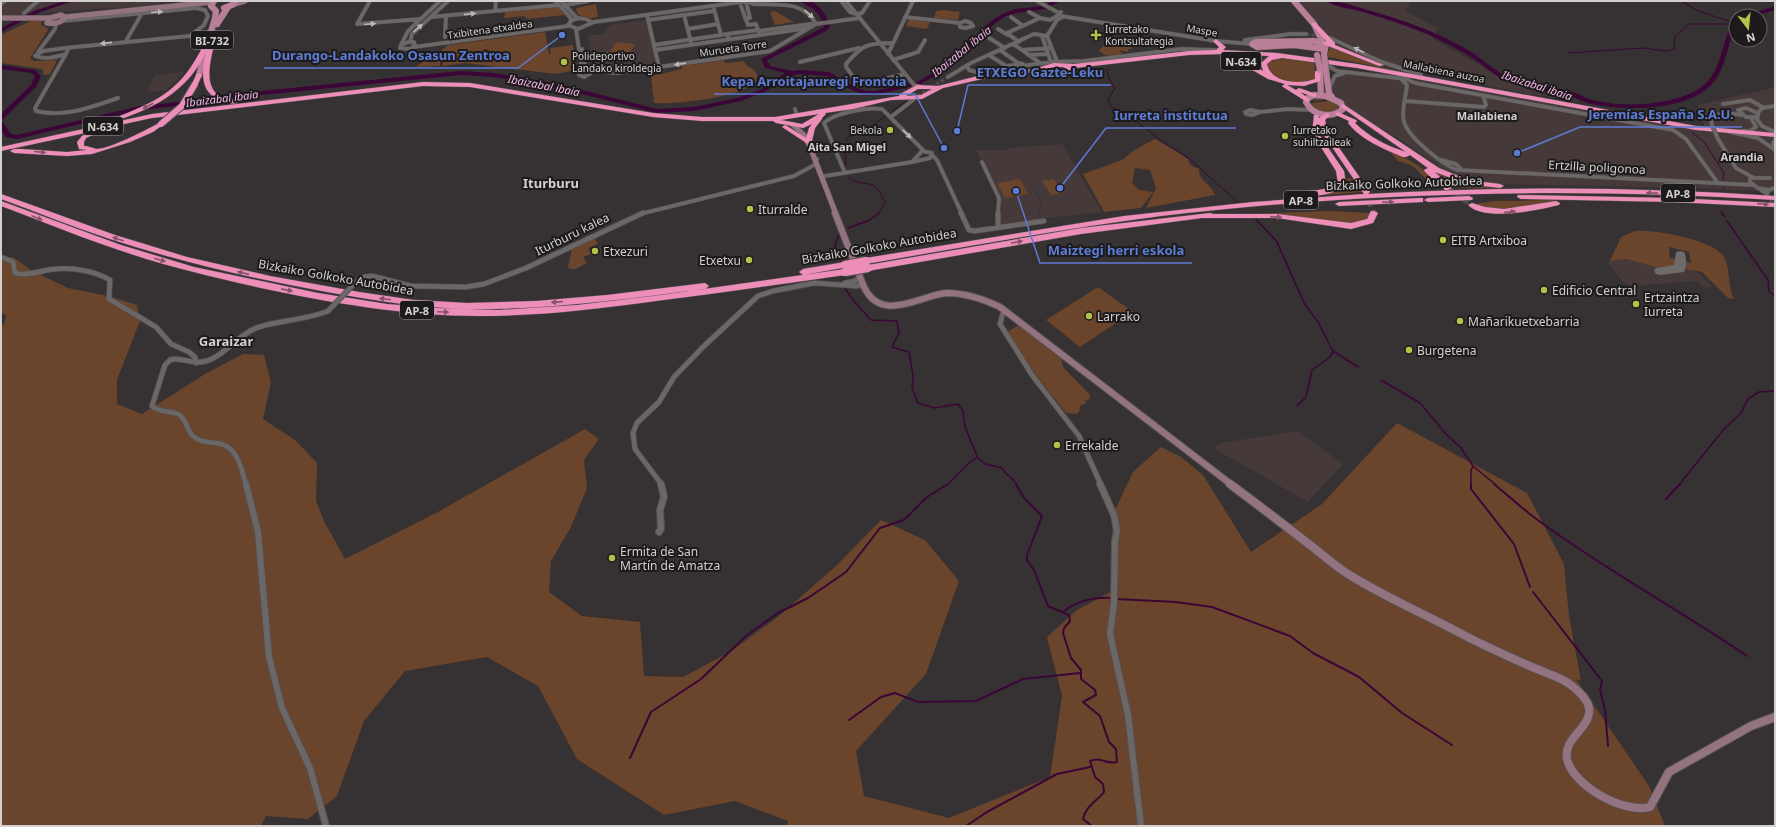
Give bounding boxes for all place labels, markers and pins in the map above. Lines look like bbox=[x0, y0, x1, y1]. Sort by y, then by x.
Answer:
place label: Iurretako Kontsultategia bbox=[1105, 22, 1173, 48]
marker: Iurretako Kontsultategia bbox=[1090, 29, 1102, 41]
callout: Durango-Landakoko Osasun Zentroa bbox=[264, 43, 518, 68]
place label: Polideportivo Landako kiroldegia bbox=[572, 49, 661, 75]
marker: Polideportivo Landako kiroldegia bbox=[559, 57, 569, 67]
callout: ETXEGO Gazte-Leku bbox=[968, 60, 1111, 85]
callout: Kepa Arroitajauregi Frontoia bbox=[714, 69, 915, 94]
callout: Jeremías España S.A.U. bbox=[1580, 102, 1742, 127]
callout: Iurreta institutua bbox=[1106, 103, 1236, 128]
place label: Bekola bbox=[850, 123, 882, 137]
place label: Iurretako suhiltzaileak bbox=[1293, 123, 1352, 149]
marker: Bekola bbox=[885, 125, 895, 135]
marker: Iurretako suhiltzaileak bbox=[1280, 131, 1290, 141]
place label: Iturralde bbox=[758, 201, 808, 218]
marker: Iturralde bbox=[745, 204, 755, 214]
place label: EITB Artxiboa bbox=[1451, 232, 1527, 249]
marker: EITB Artxiboa bbox=[1438, 235, 1448, 245]
callout: Maiztegi herri eskola bbox=[1040, 238, 1192, 263]
place label: Etxezuri bbox=[603, 243, 648, 260]
marker: Etxezuri bbox=[590, 246, 600, 256]
place label: Etxetxu bbox=[699, 252, 741, 269]
marker: Etxetxu bbox=[744, 255, 754, 265]
place label: Edificio Central bbox=[1552, 282, 1636, 299]
marker: Edificio Central bbox=[1539, 285, 1549, 295]
place label: Ertzaintza Iurreta bbox=[1644, 289, 1700, 320]
marker: Ertzaintza Iurreta bbox=[1631, 299, 1641, 309]
place label: Larrako bbox=[1097, 308, 1140, 325]
marker: Larrako bbox=[1084, 311, 1094, 321]
place label: Mañarikuetxebarria bbox=[1468, 313, 1579, 330]
marker: Mañarikuetxebarria bbox=[1455, 316, 1465, 326]
place label: Burgetena bbox=[1417, 342, 1476, 359]
marker: Burgetena bbox=[1404, 345, 1414, 355]
place label: Errekalde bbox=[1065, 437, 1119, 454]
marker: Errekalde bbox=[1052, 440, 1062, 450]
place label: Ermita de San Martín de Amatza bbox=[620, 543, 720, 574]
marker: Ermita de San Martín de Amatza bbox=[607, 553, 617, 563]

